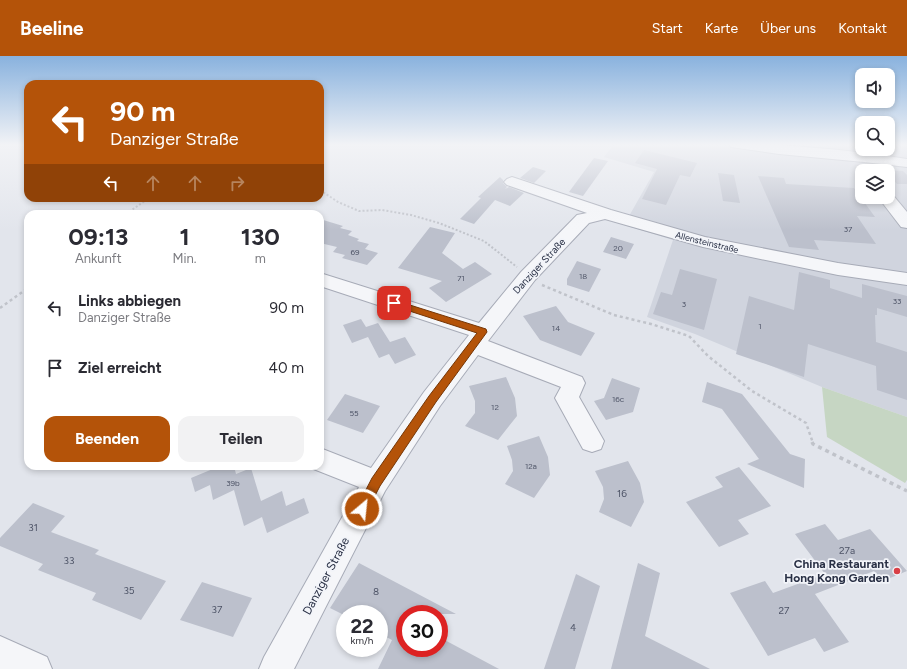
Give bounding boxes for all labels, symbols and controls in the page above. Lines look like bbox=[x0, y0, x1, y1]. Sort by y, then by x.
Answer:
text: Beeline bbox=[20, 17, 84, 40]
text: Start bbox=[652, 20, 683, 37]
text: Karte bbox=[705, 20, 738, 37]
text: Über uns bbox=[760, 20, 816, 37]
text: Kontakt bbox=[838, 20, 887, 37]
map controls bbox=[855, 68, 895, 204]
button: sound bbox=[855, 68, 895, 108]
text: 90 m bbox=[110, 94, 175, 128]
icon: left bbox=[44, 96, 96, 148]
button: search bbox=[855, 116, 895, 156]
text: Danziger Straße bbox=[110, 128, 239, 150]
button: layers bbox=[855, 164, 895, 204]
icon: left bbox=[100, 172, 122, 194]
icon: ahead bbox=[142, 172, 164, 194]
icon: ahead bbox=[184, 172, 206, 194]
icon: right bbox=[226, 172, 248, 194]
text: 09:13 bbox=[68, 222, 128, 251]
text: 1 bbox=[180, 222, 190, 251]
text: 130 bbox=[241, 222, 280, 251]
house number: 37 bbox=[844, 224, 853, 234]
street label: Allensteinstraße bbox=[674, 229, 740, 255]
street label: Danziger Straße bbox=[510, 235, 568, 297]
house number: 20 bbox=[613, 243, 623, 253]
house number: 69 bbox=[350, 247, 360, 257]
text: Ankunft bbox=[75, 251, 122, 266]
text: Min. bbox=[173, 251, 197, 266]
text: m bbox=[255, 251, 266, 266]
house number: 18 bbox=[579, 271, 587, 281]
house number: 71 bbox=[457, 273, 465, 283]
pin bbox=[377, 286, 411, 320]
text: Links abbiegen bbox=[78, 292, 181, 310]
icon: arrive bbox=[383, 292, 405, 314]
house number: 33 bbox=[893, 296, 901, 306]
icon: left bbox=[44, 297, 66, 319]
text: 90 m bbox=[269, 299, 304, 317]
house number: 3 bbox=[682, 299, 686, 309]
text: Danziger Straße bbox=[78, 310, 171, 325]
house number: 1 bbox=[758, 321, 762, 331]
house number: 14 bbox=[552, 323, 560, 333]
icon: arrive bbox=[44, 357, 66, 379]
text: Ziel erreicht bbox=[78, 359, 162, 377]
text: 40 m bbox=[269, 359, 304, 377]
house number: 16c bbox=[612, 394, 625, 404]
house number: 12 bbox=[491, 402, 499, 412]
house number: 55 bbox=[349, 408, 359, 418]
button: Beenden bbox=[44, 416, 170, 462]
button: Teilen bbox=[178, 416, 304, 462]
house number: 12a bbox=[525, 461, 537, 471]
house number: 39b bbox=[226, 478, 240, 488]
house number: 16 bbox=[617, 487, 627, 500]
position arrow bbox=[341, 488, 383, 530]
house number: 31 bbox=[28, 521, 38, 534]
street label: Danziger Straße bbox=[300, 534, 353, 617]
house number: 27a bbox=[839, 544, 855, 557]
house number: 33 bbox=[64, 554, 74, 567]
place label: China Restaurant Hong Kong Garden bbox=[784, 557, 889, 585]
marker: China Restaurant Hong Kong Garden bbox=[892, 566, 902, 576]
house number: 35 bbox=[123, 584, 135, 597]
house number: 8 bbox=[373, 585, 379, 598]
house number: 37 bbox=[212, 603, 223, 616]
house number: 27 bbox=[779, 604, 790, 617]
speed limit sign: 30 bbox=[396, 605, 448, 657]
text: 22 bbox=[350, 614, 374, 638]
house number: 4 bbox=[570, 621, 576, 634]
text: km/h bbox=[351, 634, 373, 647]

